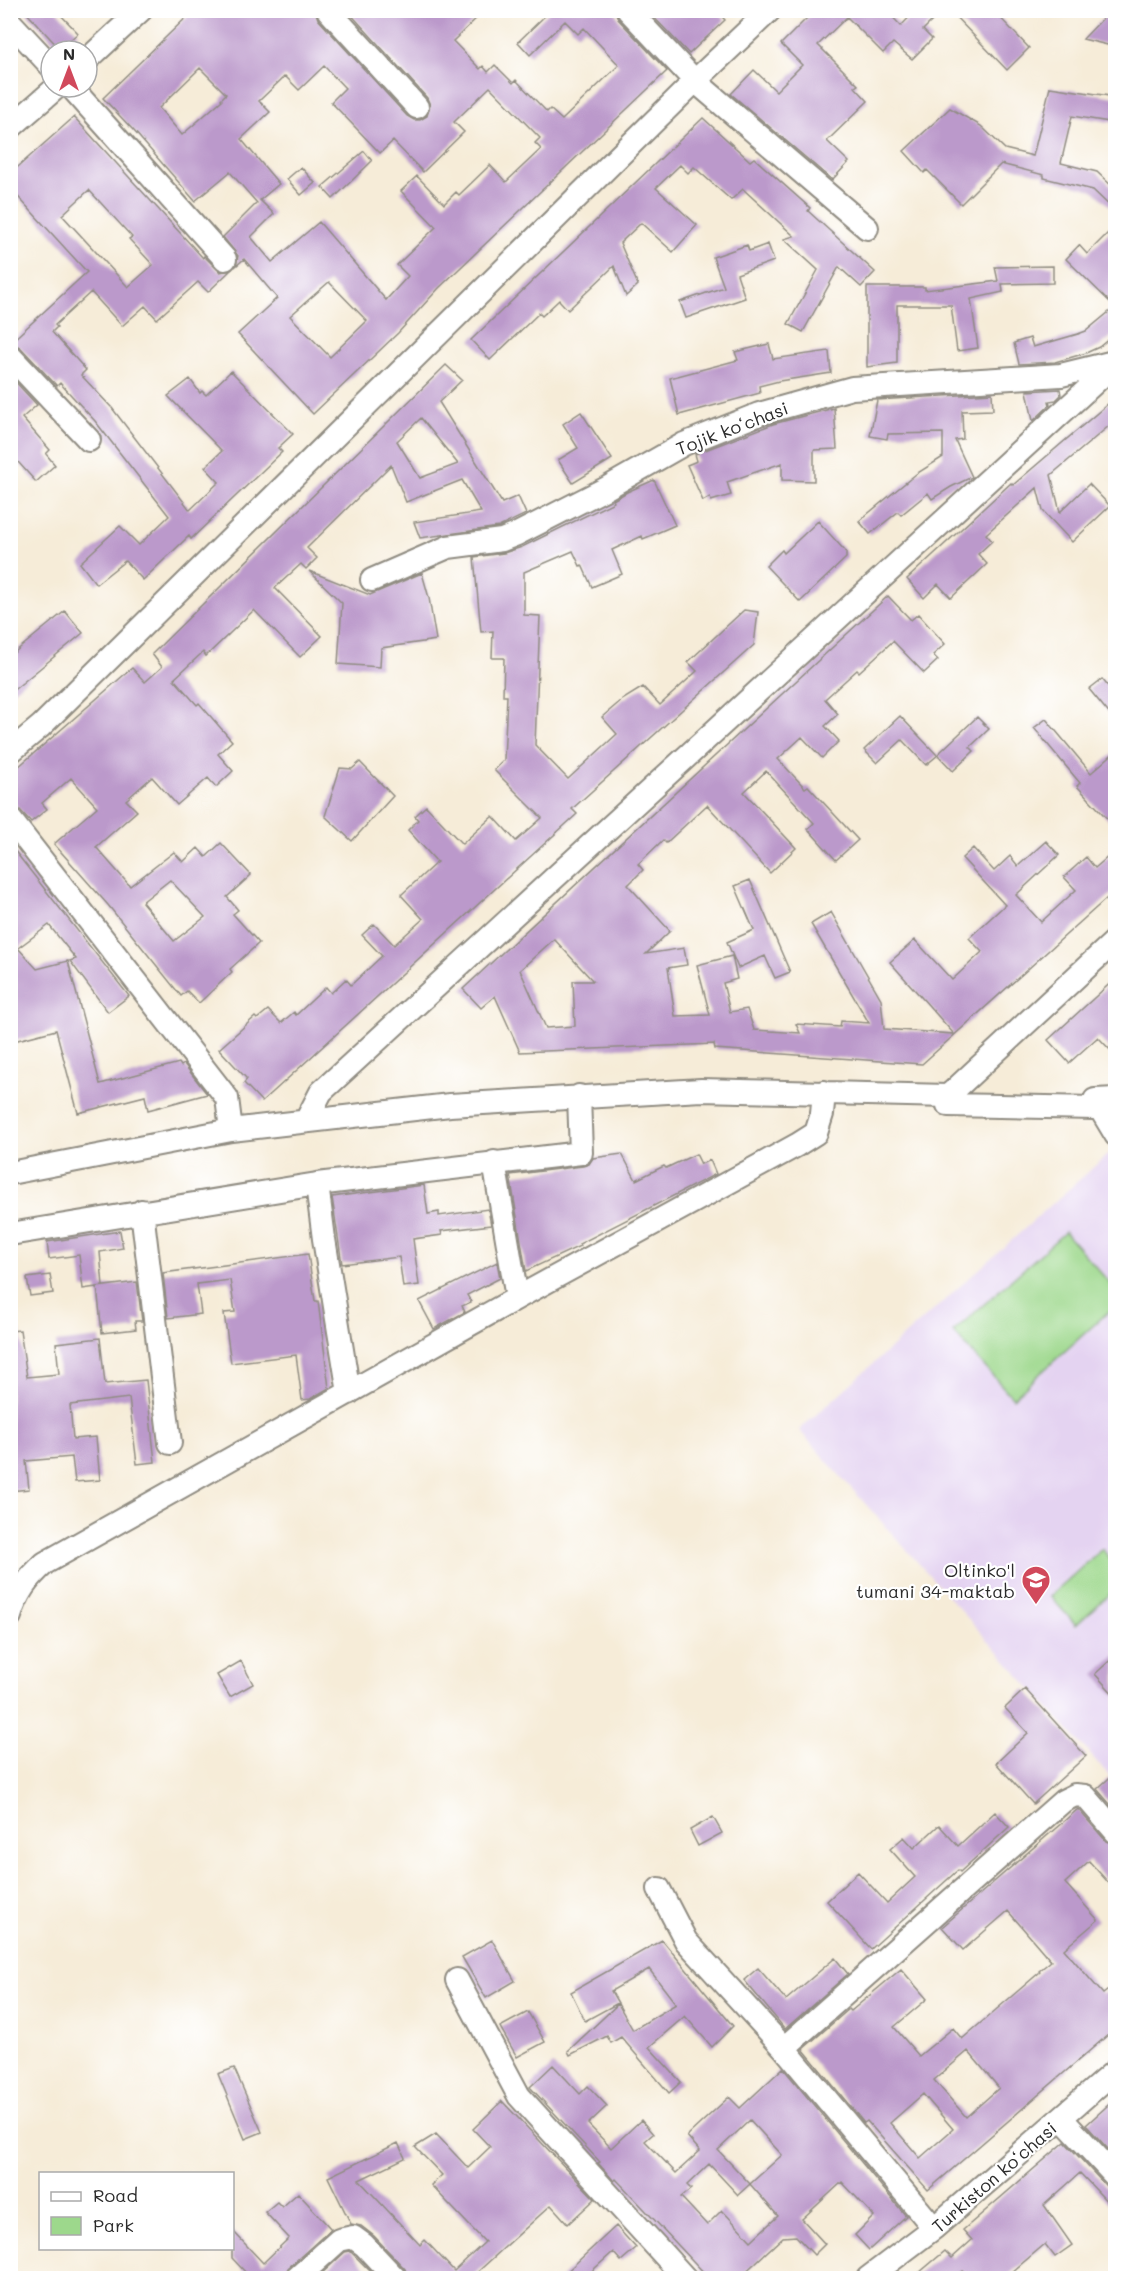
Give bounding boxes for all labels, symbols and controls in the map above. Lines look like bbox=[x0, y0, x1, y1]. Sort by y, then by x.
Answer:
north arrow bbox=[39, 39, 99, 99]
text: N bbox=[63, 43, 75, 64]
street label: Tojik koʻchasi bbox=[672, 396, 792, 460]
place label: Oltinko'l tumani 34-maktab bbox=[856, 1558, 1015, 1603]
school or university icon: Oltinko'l tumani 34-maktab bbox=[1020, 1564, 1052, 1606]
street label: Turkiston koʻchasi bbox=[927, 2116, 1061, 2238]
legend bbox=[39, 2172, 234, 2250]
text: Road bbox=[93, 2183, 138, 2207]
text: Park bbox=[93, 2213, 134, 2237]

